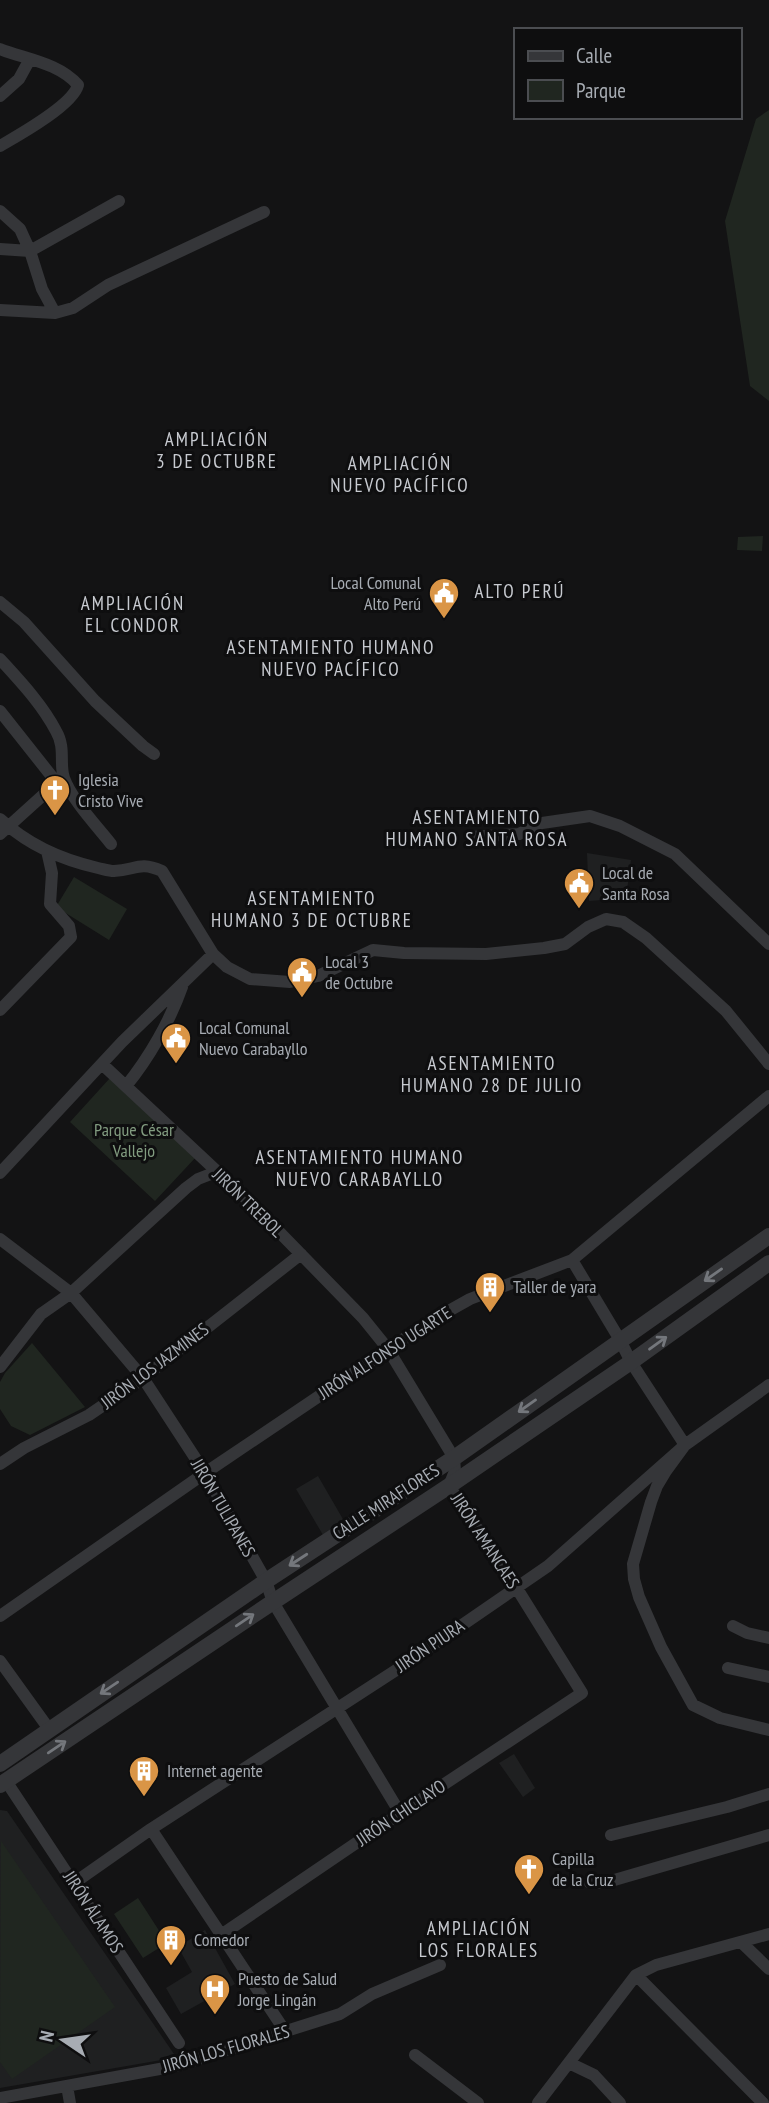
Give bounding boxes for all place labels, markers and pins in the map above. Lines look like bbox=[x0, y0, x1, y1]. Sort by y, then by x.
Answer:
place label: Local Comunal Alto Perú bbox=[331, 571, 422, 615]
public building icon: Local Comunal Alto Perú bbox=[427, 576, 461, 620]
place label: Iglesia Cristo Vive bbox=[78, 768, 144, 812]
church icon: Iglesia Cristo Vive bbox=[38, 773, 72, 817]
place label: Local de Santa Rosa bbox=[602, 861, 670, 905]
public building icon: Local de Santa Rosa bbox=[562, 866, 596, 910]
place label: Local 3 de Octubre bbox=[325, 950, 393, 994]
public building icon: Local 3 de Octubre bbox=[285, 955, 319, 999]
place label: Local Comunal Nuevo Carabayllo bbox=[199, 1016, 308, 1060]
public building icon: Local Comunal Nuevo Carabayllo bbox=[159, 1021, 193, 1065]
building icon: Taller de yara bbox=[473, 1270, 507, 1314]
place label: Taller de yara bbox=[513, 1275, 596, 1298]
building icon: Internet agente bbox=[127, 1754, 161, 1798]
place label: Internet agente bbox=[167, 1759, 263, 1782]
place label: Capilla de la Cruz bbox=[552, 1847, 614, 1891]
church icon: Capilla de la Cruz bbox=[512, 1852, 546, 1896]
building icon: Comedor bbox=[154, 1923, 188, 1967]
place label: Comedor bbox=[194, 1928, 249, 1951]
place label: Puesto de Salud Jorge Lingán bbox=[237, 1967, 337, 2011]
hospital icon: Puesto de Salud Jorge Lingán bbox=[198, 1972, 232, 2016]

